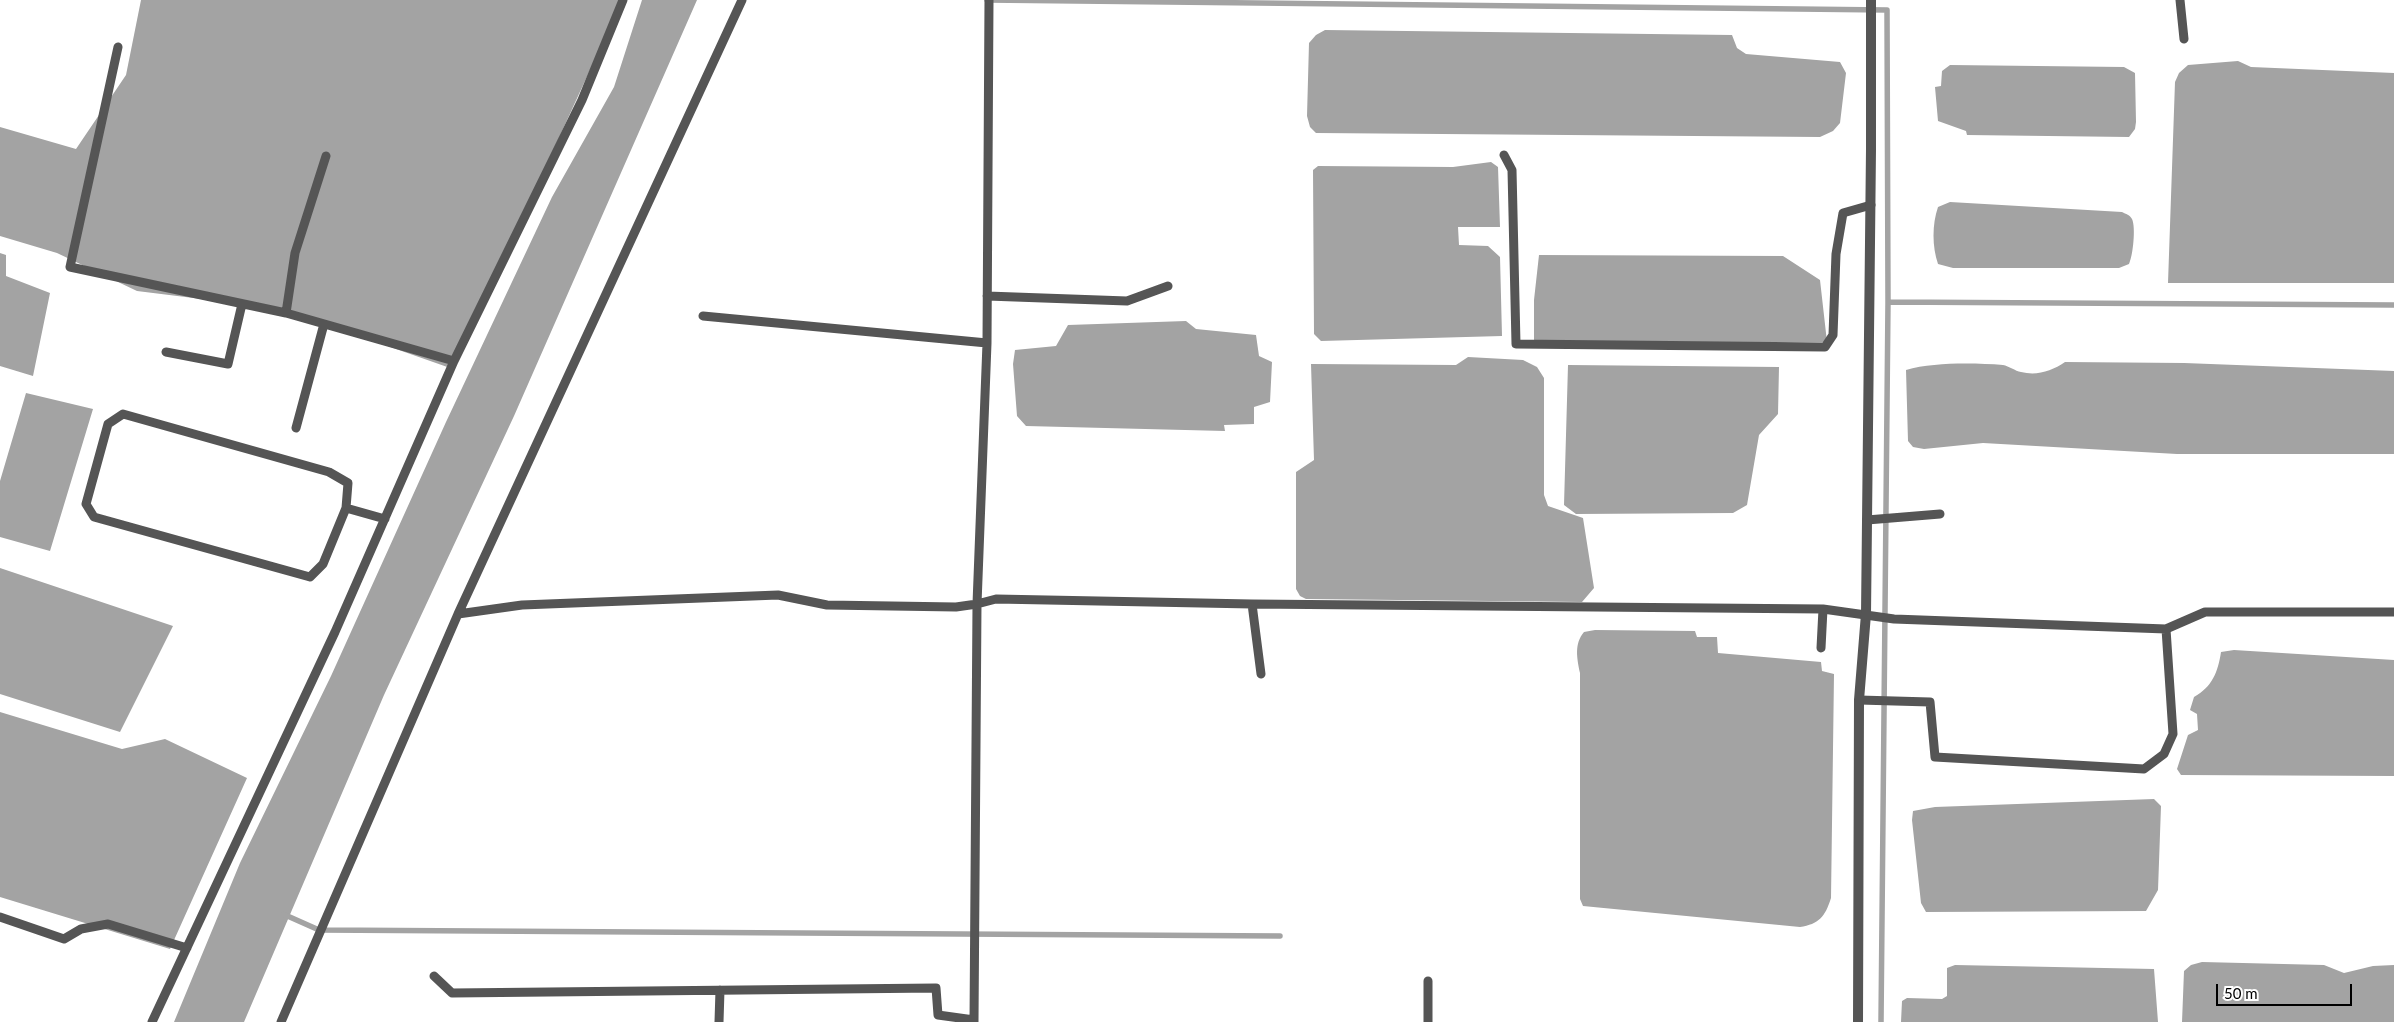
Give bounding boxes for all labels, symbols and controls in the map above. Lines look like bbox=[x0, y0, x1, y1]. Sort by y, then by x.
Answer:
scale bar bbox=[2219, 974, 2355, 1006]
text: 50 m bbox=[2224, 984, 2258, 1002]

